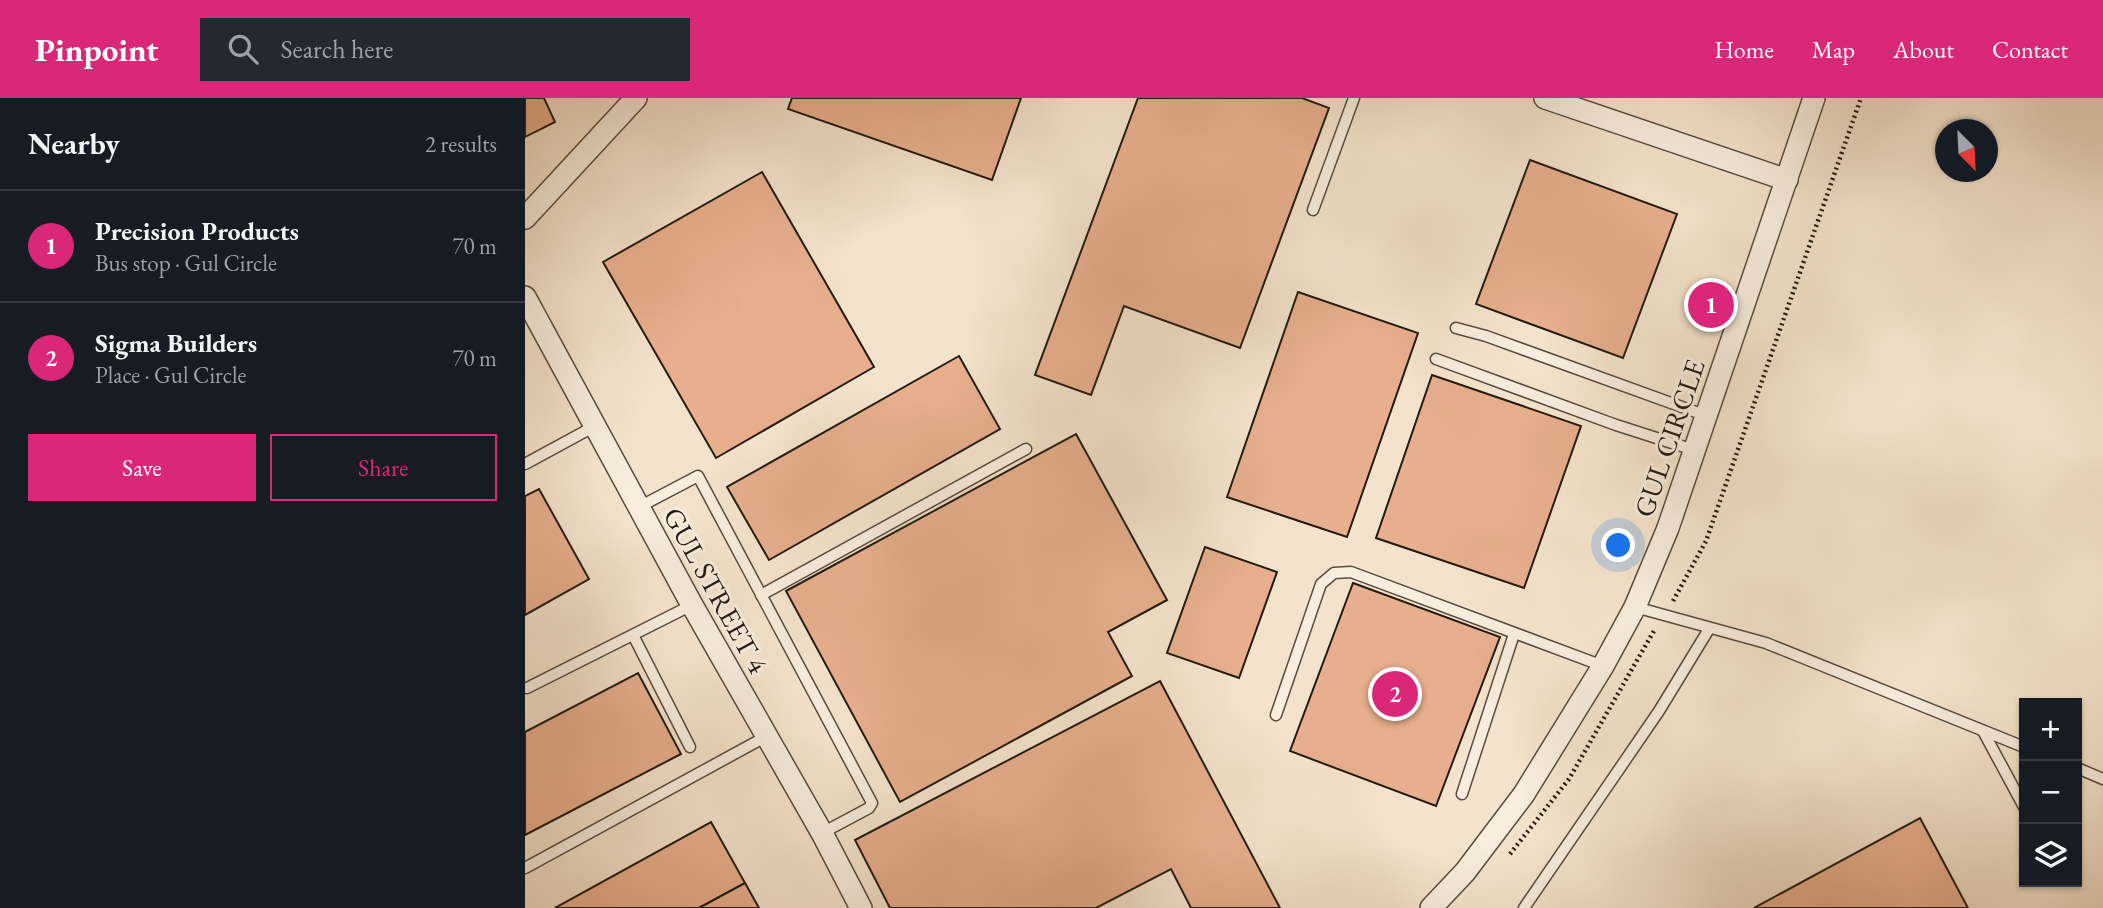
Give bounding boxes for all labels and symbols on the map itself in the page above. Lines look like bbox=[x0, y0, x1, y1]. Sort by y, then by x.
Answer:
north arrow bbox=[1935, 119, 1998, 182]
pin: 1 bbox=[1688, 279, 1734, 331]
street label: GUL CIRCLE bbox=[1625, 354, 1713, 522]
street label: GUL STREET 4 bbox=[656, 501, 777, 680]
your location bbox=[1601, 528, 1635, 562]
pin: 2 bbox=[1372, 668, 1418, 720]

